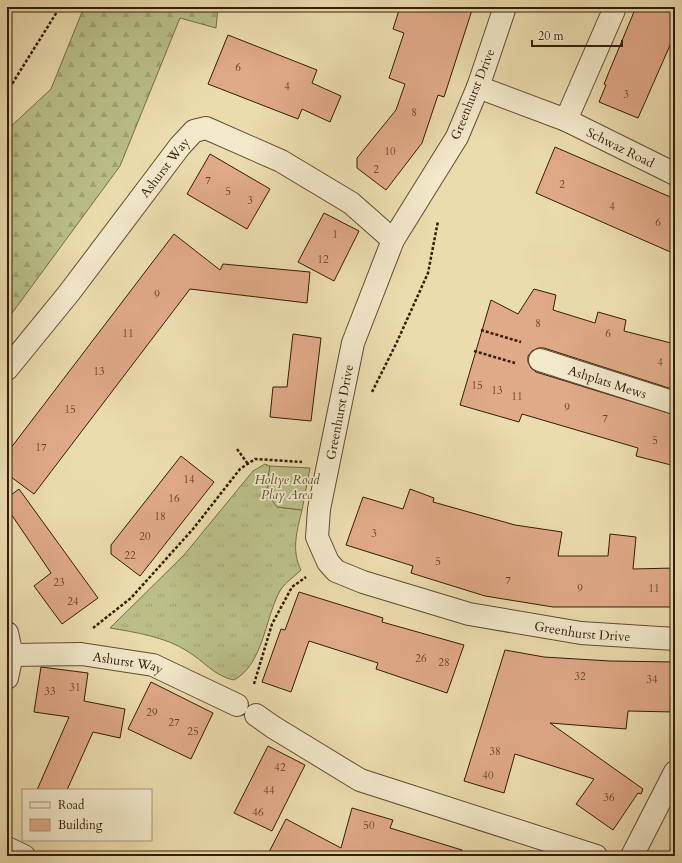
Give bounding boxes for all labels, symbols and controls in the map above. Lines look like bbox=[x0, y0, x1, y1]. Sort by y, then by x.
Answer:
scale bar bbox=[532, 22, 622, 48]
text: 20 m bbox=[538, 28, 565, 44]
street label: Greenhurst Drive bbox=[446, 46, 499, 143]
house number: 6 bbox=[235, 60, 241, 75]
house number: 4 bbox=[284, 79, 290, 94]
house number: 3 bbox=[623, 87, 629, 102]
house number: 8 bbox=[411, 105, 417, 120]
street label: Schwaz Road bbox=[583, 124, 657, 172]
street label: Ashurst Way bbox=[136, 134, 194, 202]
house number: 10 bbox=[384, 144, 396, 159]
house number: 2 bbox=[373, 162, 379, 177]
house number: 7 bbox=[205, 173, 211, 188]
house number: 2 bbox=[559, 177, 565, 192]
house number: 5 bbox=[225, 184, 231, 199]
house number: 3 bbox=[247, 193, 253, 208]
house number: 4 bbox=[609, 199, 615, 214]
house number: 6 bbox=[655, 215, 661, 230]
house number: 1 bbox=[332, 227, 338, 242]
house number: 12 bbox=[317, 252, 329, 267]
house number: 9 bbox=[154, 287, 160, 302]
house number: 8 bbox=[535, 316, 541, 331]
house number: 11 bbox=[122, 326, 134, 341]
house number: 6 bbox=[605, 326, 611, 341]
house number: 4 bbox=[657, 355, 663, 370]
street label: Ashplats Mews bbox=[566, 362, 649, 403]
street label: Greenhurst Drive bbox=[322, 363, 358, 461]
house number: 13 bbox=[93, 364, 105, 379]
house number: 15 bbox=[471, 378, 483, 393]
house number: 13 bbox=[491, 383, 503, 398]
house number: 11 bbox=[511, 389, 523, 404]
house number: 9 bbox=[564, 400, 570, 415]
house number: 15 bbox=[64, 402, 76, 417]
house number: 7 bbox=[602, 411, 608, 426]
house number: 5 bbox=[652, 433, 658, 448]
house number: 17 bbox=[35, 440, 47, 455]
park label: Holtye Road Play Area bbox=[254, 471, 320, 504]
house number: 14 bbox=[183, 472, 195, 487]
house number: 16 bbox=[168, 491, 180, 506]
house number: 18 bbox=[154, 509, 166, 524]
house number: 3 bbox=[371, 526, 377, 541]
house number: 20 bbox=[139, 529, 151, 544]
house number: 22 bbox=[124, 548, 136, 563]
house number: 5 bbox=[435, 554, 441, 569]
house number: 7 bbox=[505, 573, 511, 588]
house number: 23 bbox=[53, 575, 65, 590]
house number: 9 bbox=[577, 581, 583, 596]
house number: 11 bbox=[648, 581, 660, 596]
house number: 24 bbox=[67, 594, 79, 609]
street label: Greenhurst Drive bbox=[533, 617, 631, 646]
street label: Ashurst Way bbox=[92, 648, 166, 679]
house number: 26 bbox=[415, 651, 427, 666]
house number: 28 bbox=[438, 655, 450, 670]
house number: 32 bbox=[574, 669, 586, 684]
house number: 34 bbox=[646, 672, 658, 687]
house number: 31 bbox=[69, 680, 81, 695]
house number: 33 bbox=[44, 684, 56, 699]
house number: 29 bbox=[146, 705, 158, 720]
house number: 27 bbox=[168, 715, 180, 730]
house number: 25 bbox=[187, 724, 199, 739]
house number: 38 bbox=[489, 744, 501, 759]
house number: 42 bbox=[274, 760, 286, 775]
house number: 40 bbox=[482, 768, 494, 783]
house number: 44 bbox=[263, 783, 275, 798]
legend bbox=[22, 789, 152, 841]
house number: 36 bbox=[603, 790, 615, 805]
text: Road bbox=[58, 797, 85, 813]
house number: 46 bbox=[252, 805, 264, 820]
text: Building bbox=[58, 817, 103, 833]
house number: 50 bbox=[363, 818, 375, 833]

